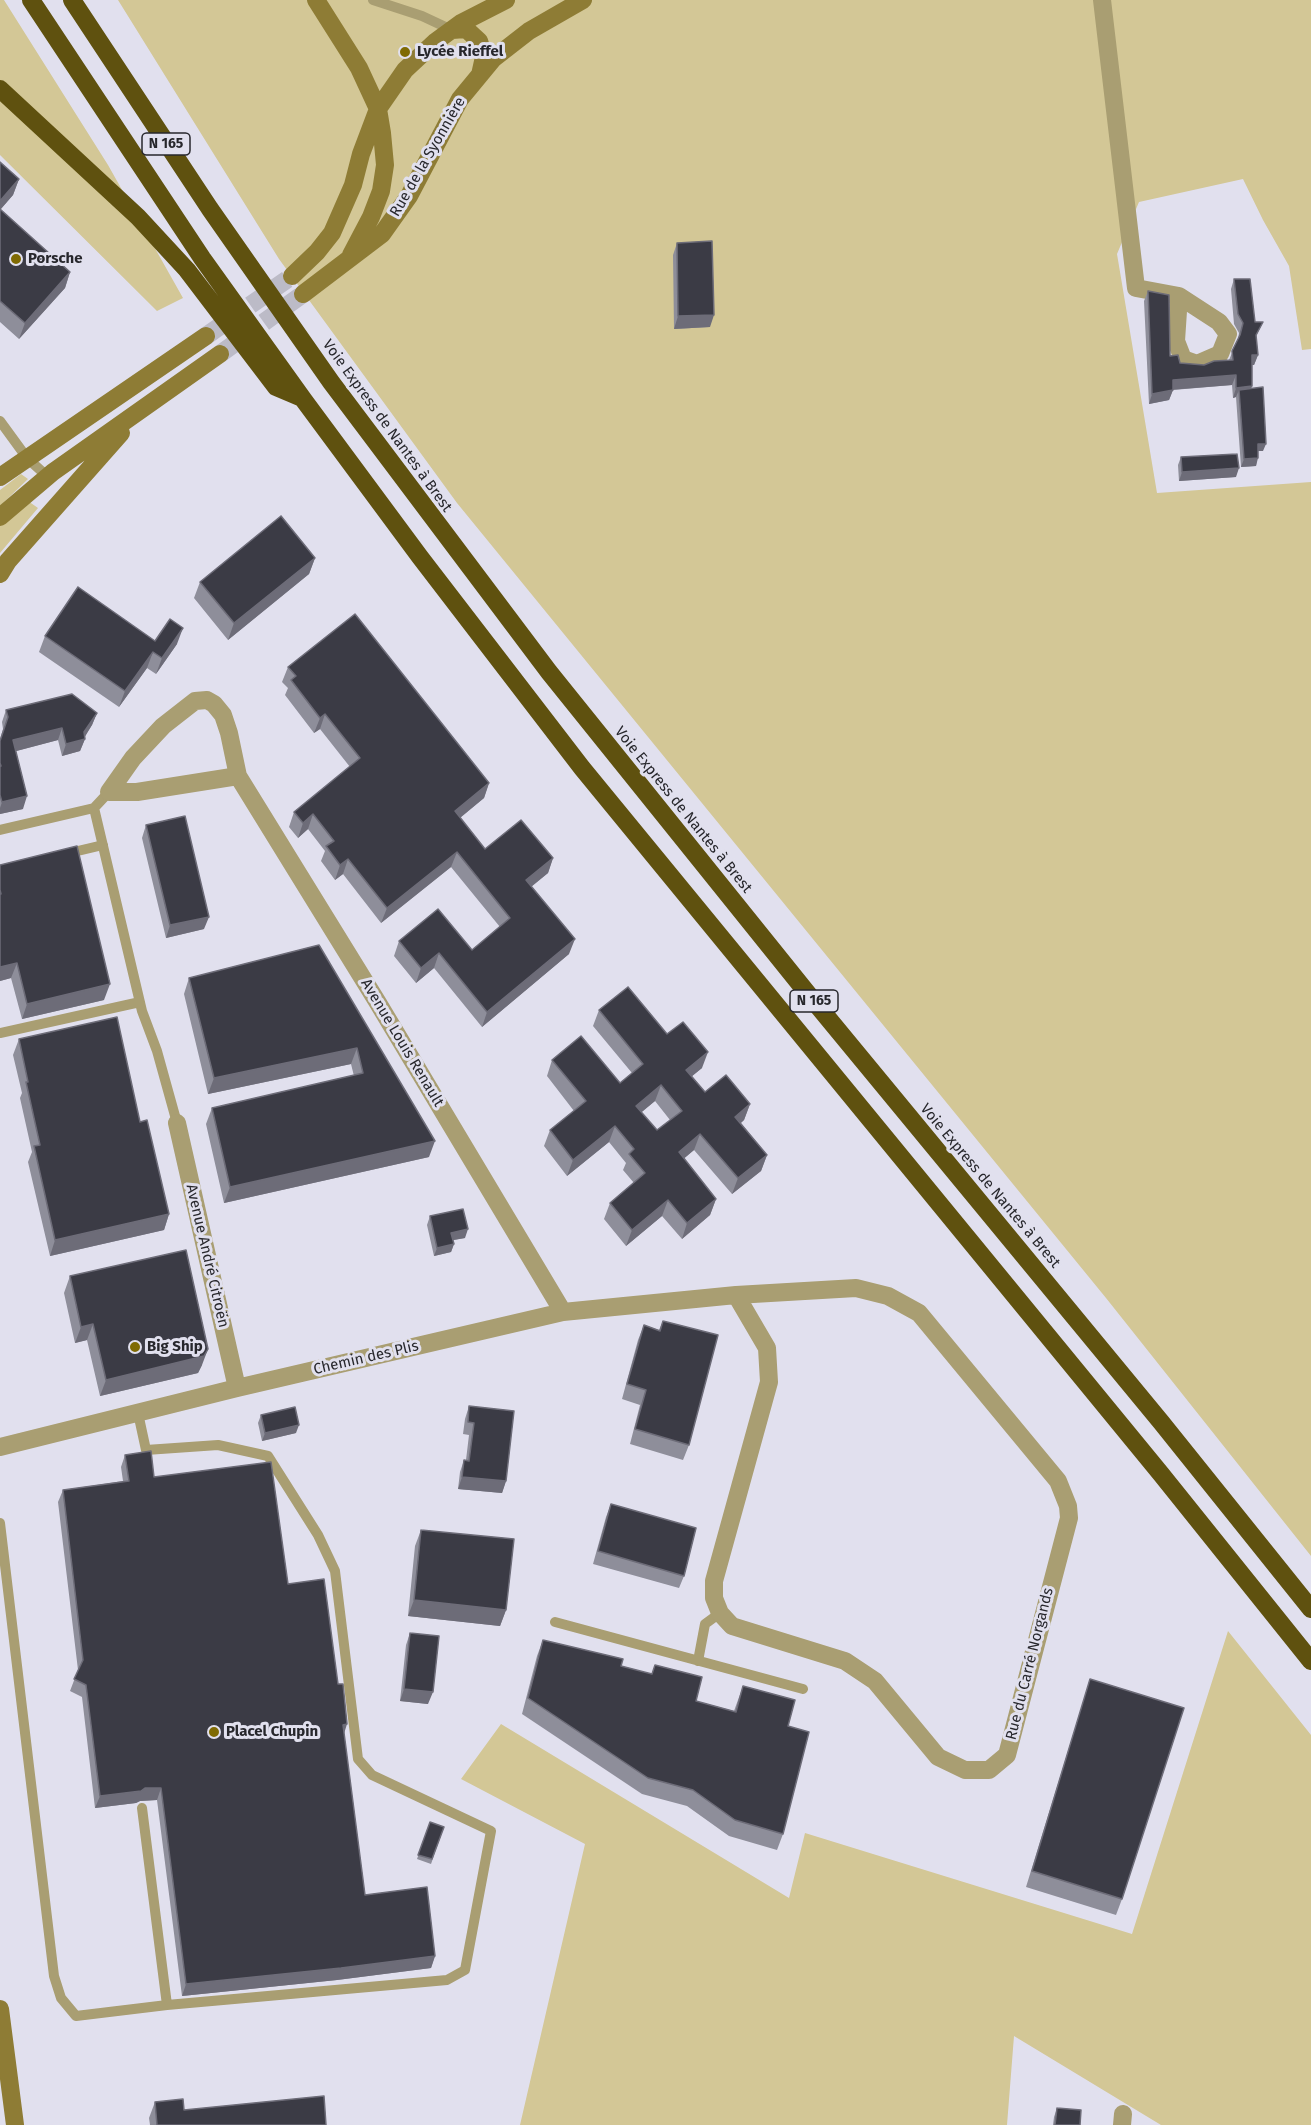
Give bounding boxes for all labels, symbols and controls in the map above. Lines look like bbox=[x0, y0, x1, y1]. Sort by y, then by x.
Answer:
place label: Lycée Rieffel bbox=[417, 43, 503, 61]
marker: Lycée Rieffel bbox=[398, 45, 412, 59]
street label: Rue de la Syonnière bbox=[386, 94, 470, 220]
road number: N 165 bbox=[142, 133, 190, 155]
place label: Porsche bbox=[28, 250, 83, 268]
marker: Porsche bbox=[9, 252, 23, 266]
street label: Voie Express de Nantes à Brest bbox=[318, 336, 456, 516]
street label: Voie Express de Nantes à Brest bbox=[610, 723, 756, 897]
street label: Avenue Louis Renault bbox=[357, 976, 447, 1110]
road number: N 165 bbox=[790, 990, 838, 1012]
street label: Voie Express de Nantes à Brest bbox=[916, 1100, 1064, 1272]
street label: Avenue André Citroën bbox=[182, 1182, 232, 1330]
street label: Chemin des Plis bbox=[312, 1337, 420, 1379]
place label: Big Ship bbox=[147, 1338, 203, 1356]
marker: Big Ship bbox=[128, 1340, 142, 1354]
street label: Rue du Carré Norgands bbox=[1002, 1586, 1058, 1742]
place label: Placel Chupin bbox=[226, 1723, 318, 1741]
marker: Placel Chupin bbox=[207, 1725, 221, 1739]

